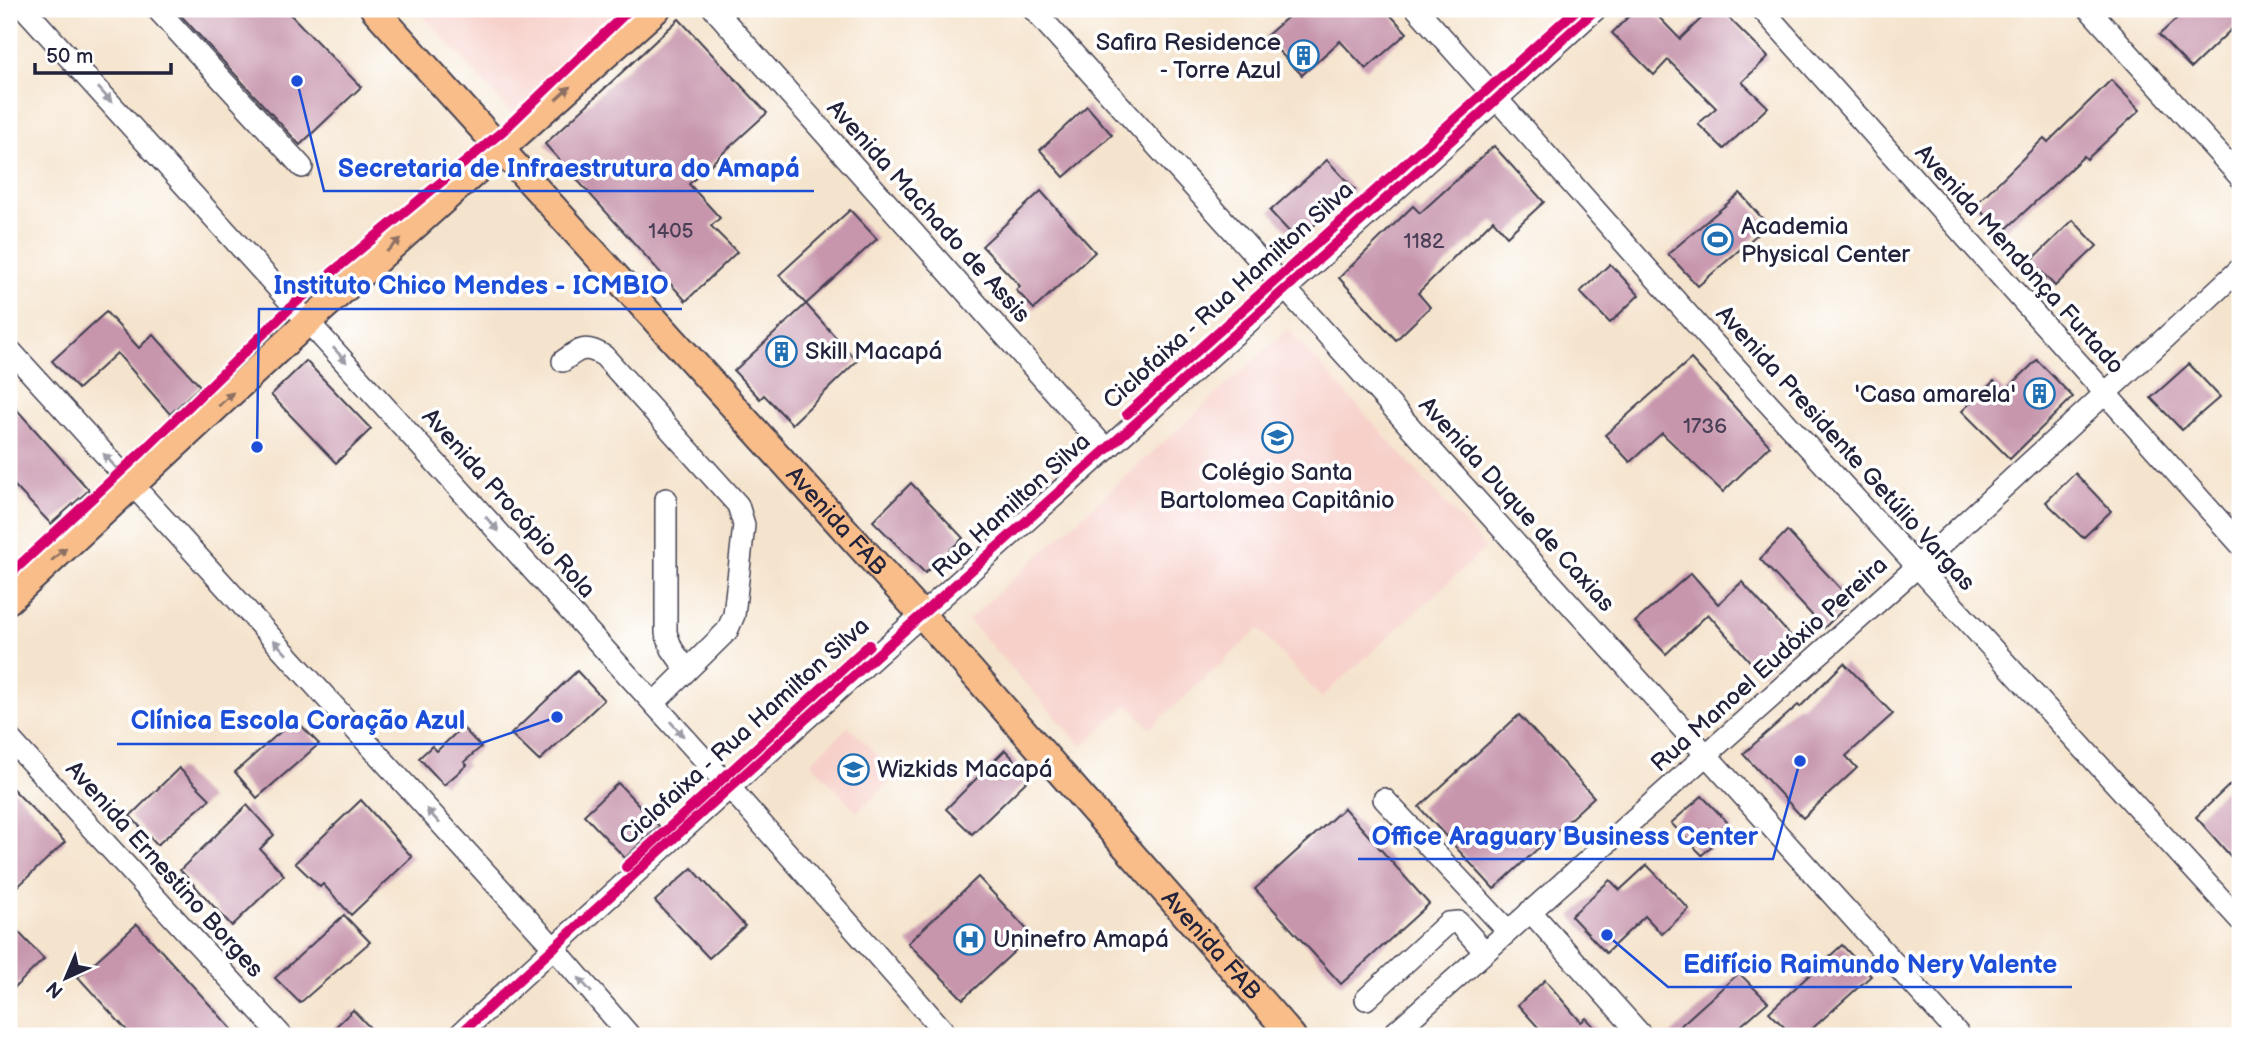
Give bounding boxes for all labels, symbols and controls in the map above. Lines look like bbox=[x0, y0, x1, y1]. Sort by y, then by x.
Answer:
place label: Safira Residence - Torre Azul bbox=[1096, 28, 1281, 85]
scale bar bbox=[35, 32, 172, 76]
building icon: Safira Residence - Torre Azul bbox=[1287, 39, 1321, 73]
text: 50 m bbox=[46, 44, 93, 69]
one-way arrow bbox=[96, 86, 112, 103]
one-way arrow bbox=[554, 86, 571, 102]
street label: Avenida Machado de Assis bbox=[821, 94, 1036, 329]
street label: Avenida Mendonça Furtado bbox=[1909, 139, 2130, 380]
callout: Secretaria de Infraestrutura do Amapá bbox=[324, 144, 814, 191]
text: Secretaria de Infraestrutura do Amapá bbox=[338, 154, 800, 185]
street label: Ciclofaixa - Rua Hamilton Silva bbox=[1097, 175, 1359, 415]
place label: Academia Physical Center bbox=[1741, 212, 1910, 269]
house number: 1405 bbox=[648, 219, 694, 244]
sports icon: Academia Physical Center bbox=[1701, 223, 1735, 257]
house number: 1182 bbox=[1404, 229, 1445, 254]
one-way arrow bbox=[385, 238, 402, 254]
callout: Instituto Chico Mendes - ICMBIO bbox=[259, 262, 682, 309]
text: Instituto Chico Mendes - ICMBIO bbox=[273, 271, 669, 302]
street label: Avenida Presidente Getúlio Vargas bbox=[1710, 300, 1981, 597]
building icon: Skill Macapá bbox=[765, 334, 799, 368]
place label: Skill Macapá bbox=[805, 337, 942, 366]
one-way arrow bbox=[331, 346, 347, 363]
building icon: 'Casa amarela' bbox=[2022, 377, 2056, 411]
place label: 'Casa amarela' bbox=[1854, 380, 2016, 409]
one-way arrow bbox=[217, 391, 235, 407]
street label: Avenida Duque de Caxias bbox=[1413, 391, 1621, 618]
street label: Avenida Procópio Rola bbox=[416, 403, 601, 604]
house number: 1736 bbox=[1683, 414, 1727, 439]
school or university icon: Colégio Santa Bartolomea Capitânio bbox=[1260, 421, 1294, 455]
street label: Rua Hamilton Silva bbox=[926, 427, 1096, 584]
one-way arrow bbox=[102, 452, 118, 470]
place label: Colégio Santa Bartolomea Capitânio bbox=[1159, 458, 1395, 515]
street label: Avenida FAB bbox=[780, 461, 893, 582]
one-way arrow bbox=[483, 515, 499, 532]
one-way arrow bbox=[50, 546, 67, 562]
street label: Rua Manoel Eudóxio Pereira bbox=[1645, 550, 1894, 778]
street label: Ciclofaixa - Rua Hamilton Silva bbox=[613, 611, 875, 851]
one-way arrow bbox=[272, 639, 288, 656]
callout: Clínica Escola Coração Azul bbox=[117, 697, 479, 744]
text: Clínica Escola Coração Azul bbox=[131, 706, 465, 737]
one-way arrow bbox=[669, 720, 685, 738]
school or university icon: Wizkids Macapá bbox=[837, 752, 871, 786]
street label: Avenida Ernestino Borges bbox=[60, 755, 270, 984]
place label: Wizkids Macapá bbox=[877, 755, 1052, 784]
one-way arrow bbox=[425, 807, 441, 825]
callout: Office Araguary Business Center bbox=[1358, 812, 1773, 859]
text: Office Araguary Business Center bbox=[1372, 822, 1759, 853]
street label: Avenida FAB bbox=[1155, 884, 1267, 1006]
hospital icon: Uninefro Amapá bbox=[953, 922, 987, 956]
place label: Uninefro Amapá bbox=[993, 925, 1169, 954]
callout: Edifício Raimundo Nery Valente bbox=[1668, 940, 2072, 987]
north arrow bbox=[32, 944, 102, 1014]
text: Edifício Raimundo Nery Valente bbox=[1683, 950, 2057, 981]
text: N bbox=[42, 976, 68, 1002]
one-way arrow bbox=[578, 976, 593, 993]

